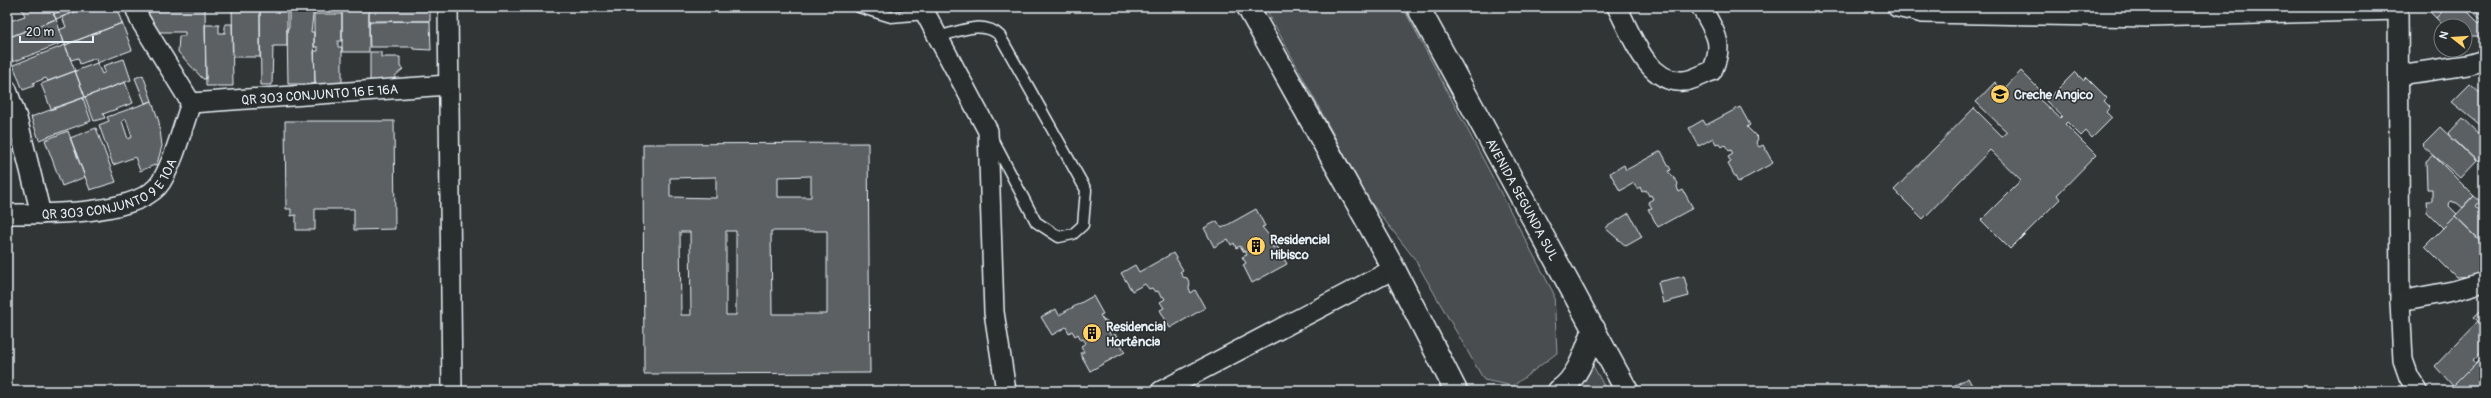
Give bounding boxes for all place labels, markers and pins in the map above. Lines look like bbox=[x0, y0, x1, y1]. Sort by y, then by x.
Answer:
school or university icon: Creche Angico bbox=[1989, 83, 2011, 105]
place label: Creche Angico bbox=[2014, 87, 2093, 103]
place label: Residencial Hibisco bbox=[1270, 232, 1330, 263]
building icon: Residencial Hibisco bbox=[1245, 235, 1267, 257]
place label: Residencial Hortência bbox=[1106, 319, 1166, 350]
building icon: Residencial Hortência bbox=[1081, 322, 1103, 344]

